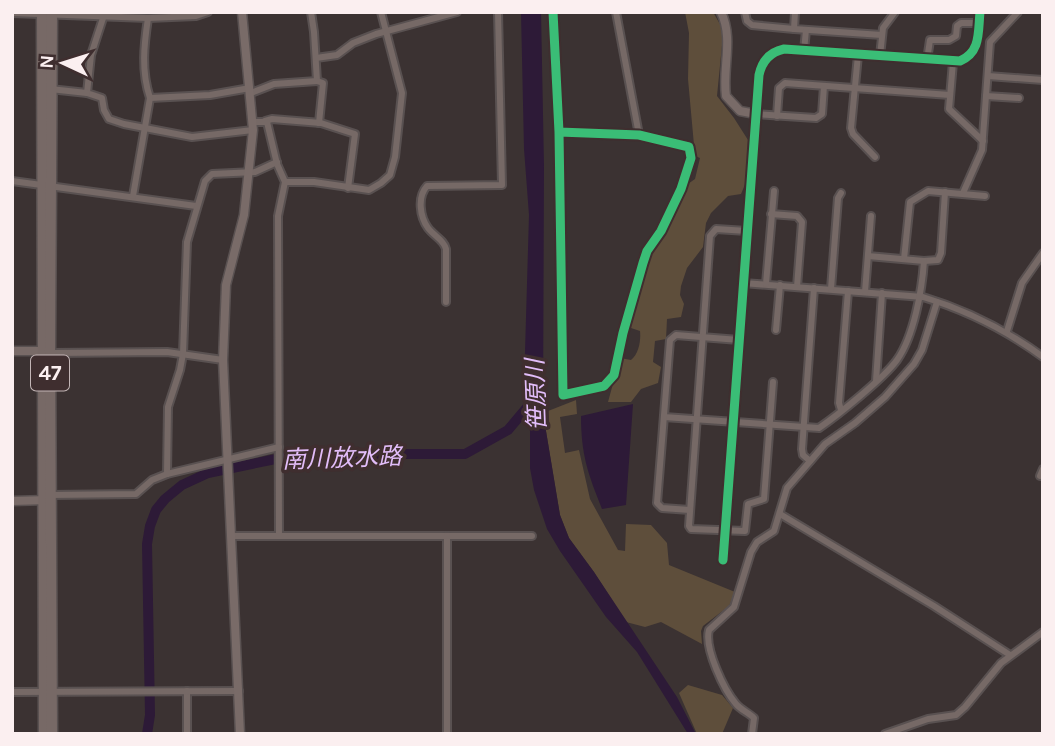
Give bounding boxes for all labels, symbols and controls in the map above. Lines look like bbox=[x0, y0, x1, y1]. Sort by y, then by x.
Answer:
north arrow bbox=[28, 28, 98, 98]
text: N bbox=[36, 54, 58, 69]
road number: 47 bbox=[31, 356, 69, 390]
water label: 笹原川 bbox=[521, 356, 551, 431]
water label: 南川放水路 bbox=[282, 442, 404, 474]

